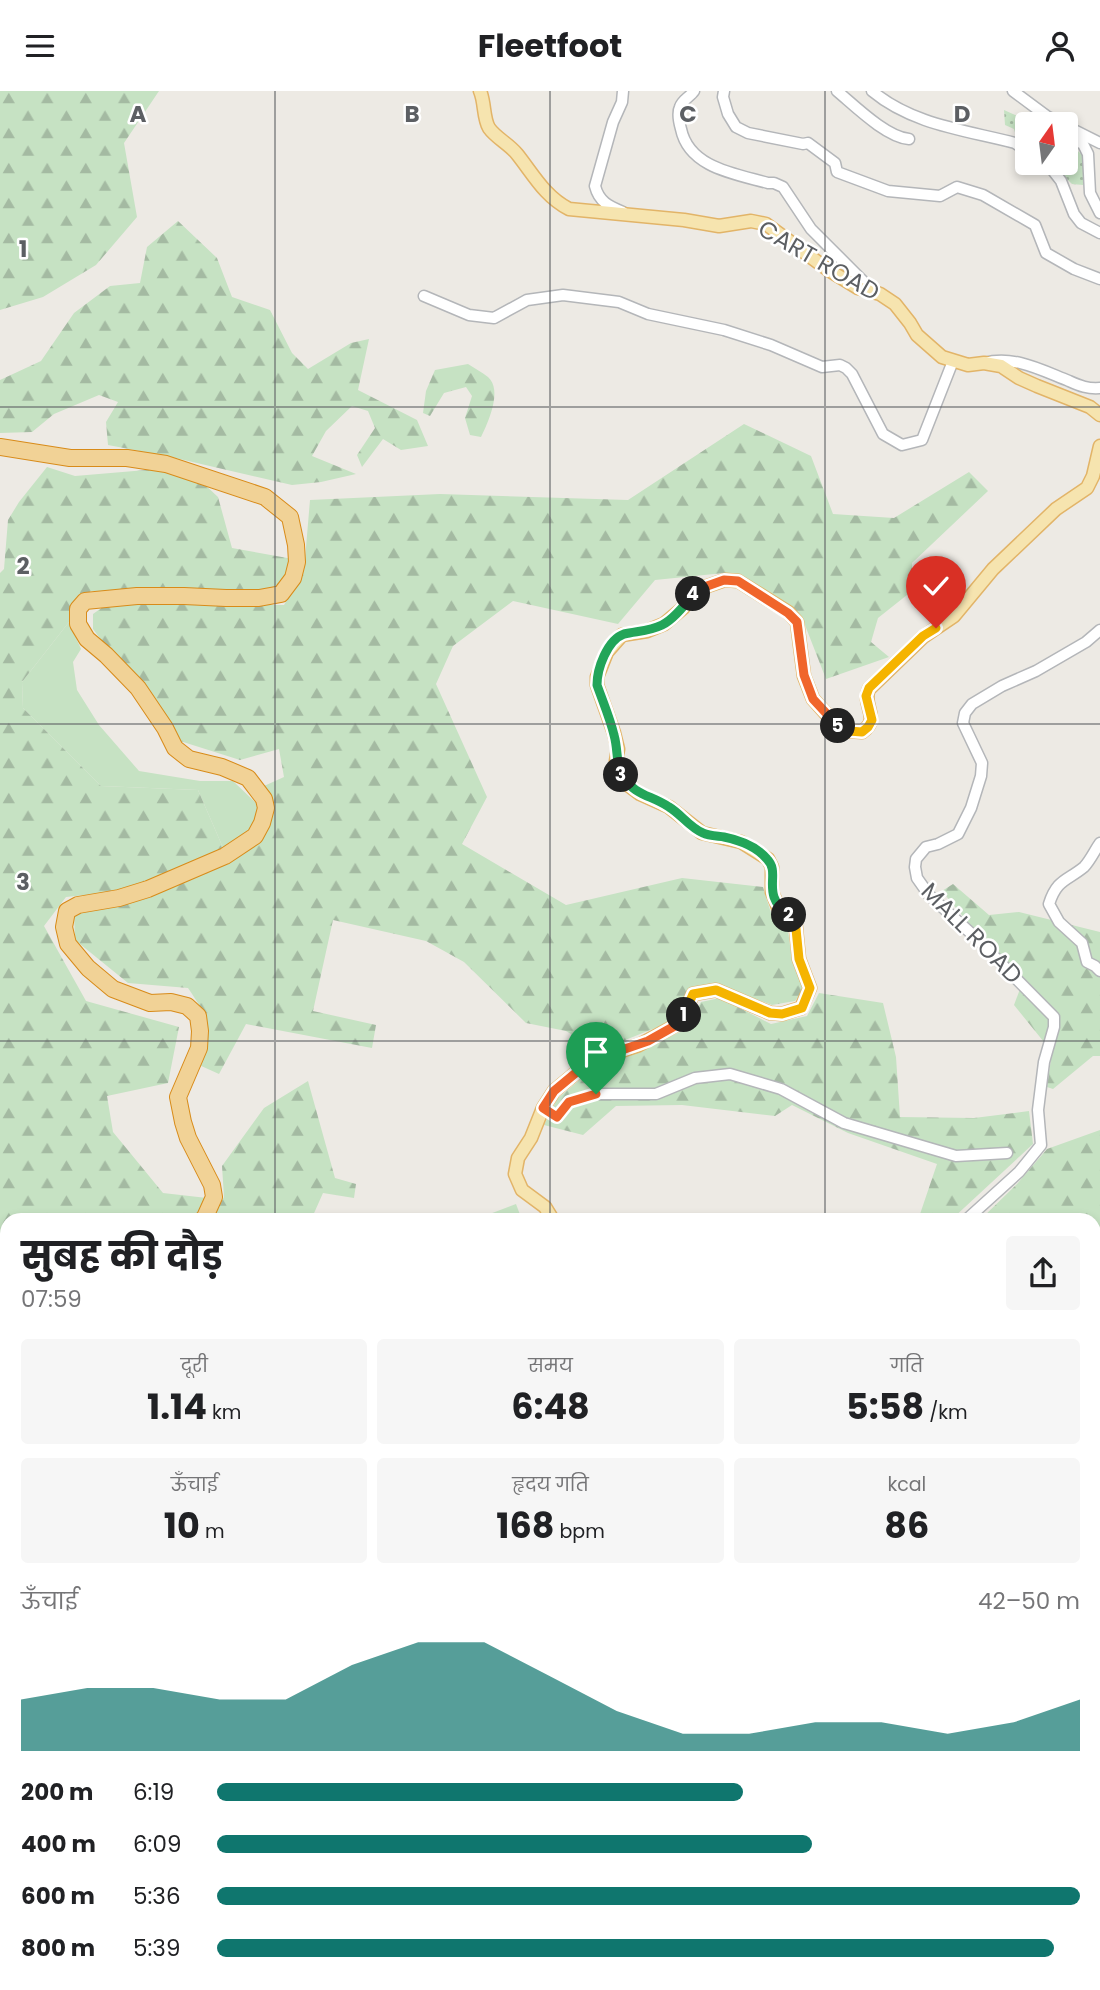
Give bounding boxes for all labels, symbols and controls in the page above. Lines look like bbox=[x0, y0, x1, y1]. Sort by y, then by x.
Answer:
text: Fleetfoot bbox=[478, 23, 622, 68]
icon: menu bbox=[21, 27, 59, 65]
icon: person bbox=[1041, 27, 1079, 65]
text: A bbox=[130, 98, 147, 130]
text: B bbox=[404, 98, 420, 130]
text: C bbox=[679, 98, 697, 130]
text: D bbox=[954, 98, 970, 130]
north arrow bbox=[1015, 112, 1078, 175]
map controls bbox=[1015, 112, 1078, 175]
street label: CART ROAD bbox=[752, 212, 886, 308]
text: 1 bbox=[19, 233, 27, 265]
text: 2 bbox=[16, 550, 30, 582]
pin bbox=[906, 556, 966, 628]
icon: check bbox=[917, 567, 955, 605]
pin: 4 bbox=[676, 577, 710, 611]
text: 4 bbox=[686, 580, 699, 607]
pin: 5 bbox=[820, 709, 856, 743]
text: 5 bbox=[831, 712, 844, 739]
pin: 3 bbox=[604, 757, 638, 793]
text: 3 bbox=[615, 761, 626, 788]
text: 3 bbox=[16, 866, 30, 898]
street label: MALL ROAD bbox=[914, 875, 1030, 991]
pin: 2 bbox=[772, 897, 806, 933]
text: 2 bbox=[783, 901, 794, 928]
pin: 1 bbox=[666, 997, 702, 1033]
text: 1 bbox=[680, 1001, 687, 1028]
pin bbox=[566, 1022, 626, 1094]
icon: arrive bbox=[577, 1033, 615, 1071]
text: सुबह की दौड़ bbox=[21, 1229, 223, 1282]
button: share bbox=[1006, 1236, 1080, 1310]
text: 07:59 bbox=[21, 1283, 82, 1315]
text: दूरी bbox=[181, 1352, 208, 1379]
text: समय bbox=[528, 1352, 573, 1379]
text: गति bbox=[890, 1352, 923, 1379]
text: 1.14 bbox=[147, 1382, 207, 1431]
text: 6:48 bbox=[511, 1382, 590, 1431]
text: 5:58 bbox=[846, 1382, 924, 1431]
text: km bbox=[207, 1399, 241, 1426]
text: /km bbox=[924, 1399, 968, 1426]
text: ऊँचाई bbox=[171, 1471, 218, 1498]
text: हृदय गति bbox=[512, 1471, 589, 1498]
text: kcal bbox=[887, 1471, 926, 1498]
text: 10 bbox=[164, 1501, 200, 1550]
text: 168 bbox=[496, 1501, 554, 1550]
text: 86 bbox=[884, 1501, 929, 1550]
text: m bbox=[200, 1518, 224, 1545]
text: bpm bbox=[554, 1518, 605, 1545]
text: ऊँचाई bbox=[21, 1585, 78, 1617]
text: 42–50 m bbox=[978, 1585, 1080, 1617]
text: 200 m bbox=[21, 1776, 93, 1808]
text: 6:19 bbox=[133, 1776, 174, 1808]
text: 400 m bbox=[21, 1828, 96, 1860]
text: 6:09 bbox=[133, 1828, 181, 1860]
text: 600 m bbox=[21, 1880, 95, 1912]
text: 5:36 bbox=[133, 1880, 181, 1912]
text: 800 m bbox=[21, 1932, 95, 1964]
text: 5:39 bbox=[133, 1932, 180, 1964]

